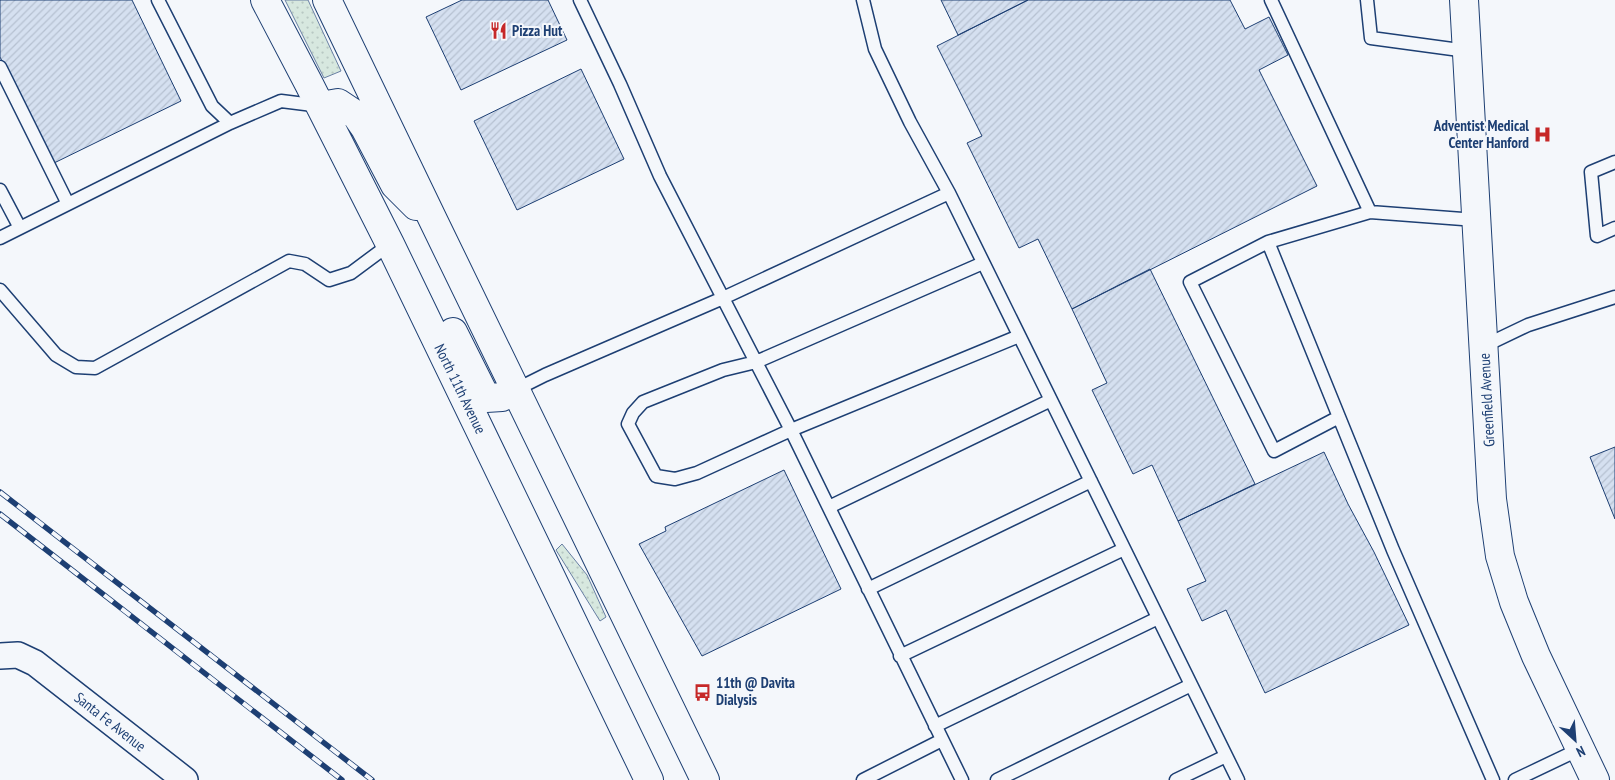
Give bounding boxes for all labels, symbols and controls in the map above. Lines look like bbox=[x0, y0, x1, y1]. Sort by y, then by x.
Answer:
restaurant icon: Pizza Hut bbox=[488, 21, 508, 41]
place label: Pizza Hut bbox=[512, 21, 563, 40]
place label: Adventist Medical Center Hanford bbox=[1433, 116, 1529, 152]
hospital icon: Adventist Medical Center Hanford bbox=[1533, 125, 1553, 145]
street label: North 11th Avenue bbox=[430, 341, 490, 437]
street label: Greenfield Avenue bbox=[1475, 353, 1498, 447]
place label: 11th @ Davita Dialysis bbox=[716, 673, 795, 709]
bus stop icon: 11th @ Davita Dialysis bbox=[692, 682, 712, 702]
street label: Santa Fe Avenue bbox=[71, 688, 150, 755]
north arrow bbox=[1550, 715, 1600, 765]
text: N bbox=[1573, 742, 1588, 761]

